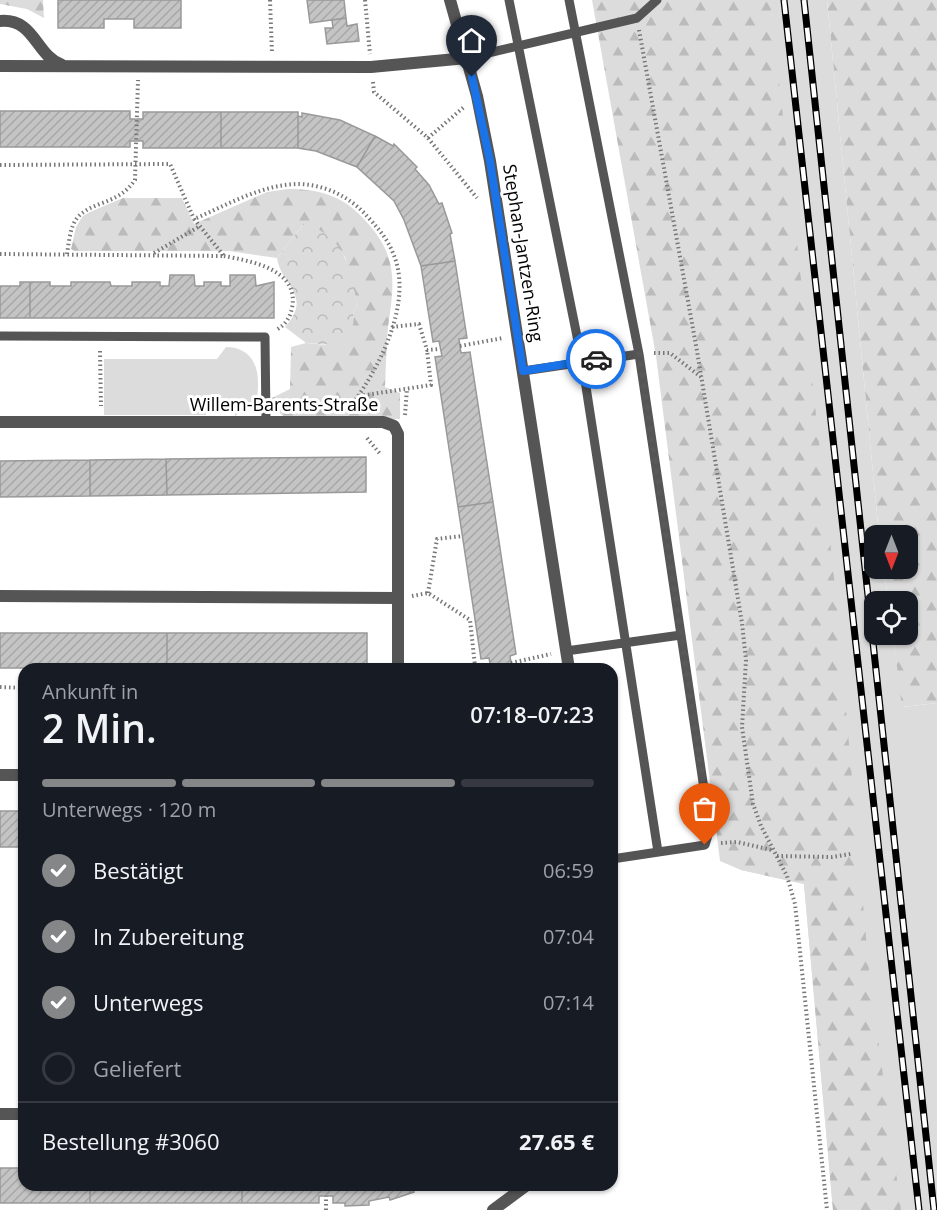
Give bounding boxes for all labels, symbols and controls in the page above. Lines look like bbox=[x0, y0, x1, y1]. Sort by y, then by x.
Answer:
pin bbox=[446, 15, 497, 77]
icon: home bbox=[455, 24, 488, 57]
street label: Stephan-Jantzen-Ring bbox=[498, 162, 550, 344]
courier bbox=[566, 329, 626, 389]
icon: car bbox=[580, 343, 613, 376]
street label: Willem-Barents-Straße bbox=[190, 392, 378, 416]
north arrow bbox=[864, 525, 918, 579]
map controls bbox=[864, 525, 918, 645]
button: locate bbox=[864, 591, 918, 645]
text: Ankunft in bbox=[42, 678, 138, 705]
text: 07:18–07:23 bbox=[470, 699, 594, 729]
text: 2 Min. bbox=[42, 701, 157, 754]
pin bbox=[679, 783, 730, 845]
icon: bag bbox=[688, 792, 721, 825]
text: Unterwegs · 120 m bbox=[42, 796, 216, 823]
icon: check bbox=[42, 854, 75, 887]
text: Bestätigt bbox=[93, 855, 183, 885]
text: 06:59 bbox=[543, 857, 594, 884]
icon: check bbox=[42, 920, 75, 953]
text: In Zubereitung bbox=[93, 921, 244, 951]
text: 07:04 bbox=[543, 923, 594, 950]
icon: check bbox=[42, 986, 75, 1019]
text: Unterwegs bbox=[93, 987, 204, 1017]
text: 07:14 bbox=[543, 989, 594, 1016]
text: Geliefert bbox=[93, 1053, 181, 1083]
text: Bestellung #3060 bbox=[42, 1126, 220, 1156]
text: 27.65 € bbox=[519, 1126, 594, 1156]

